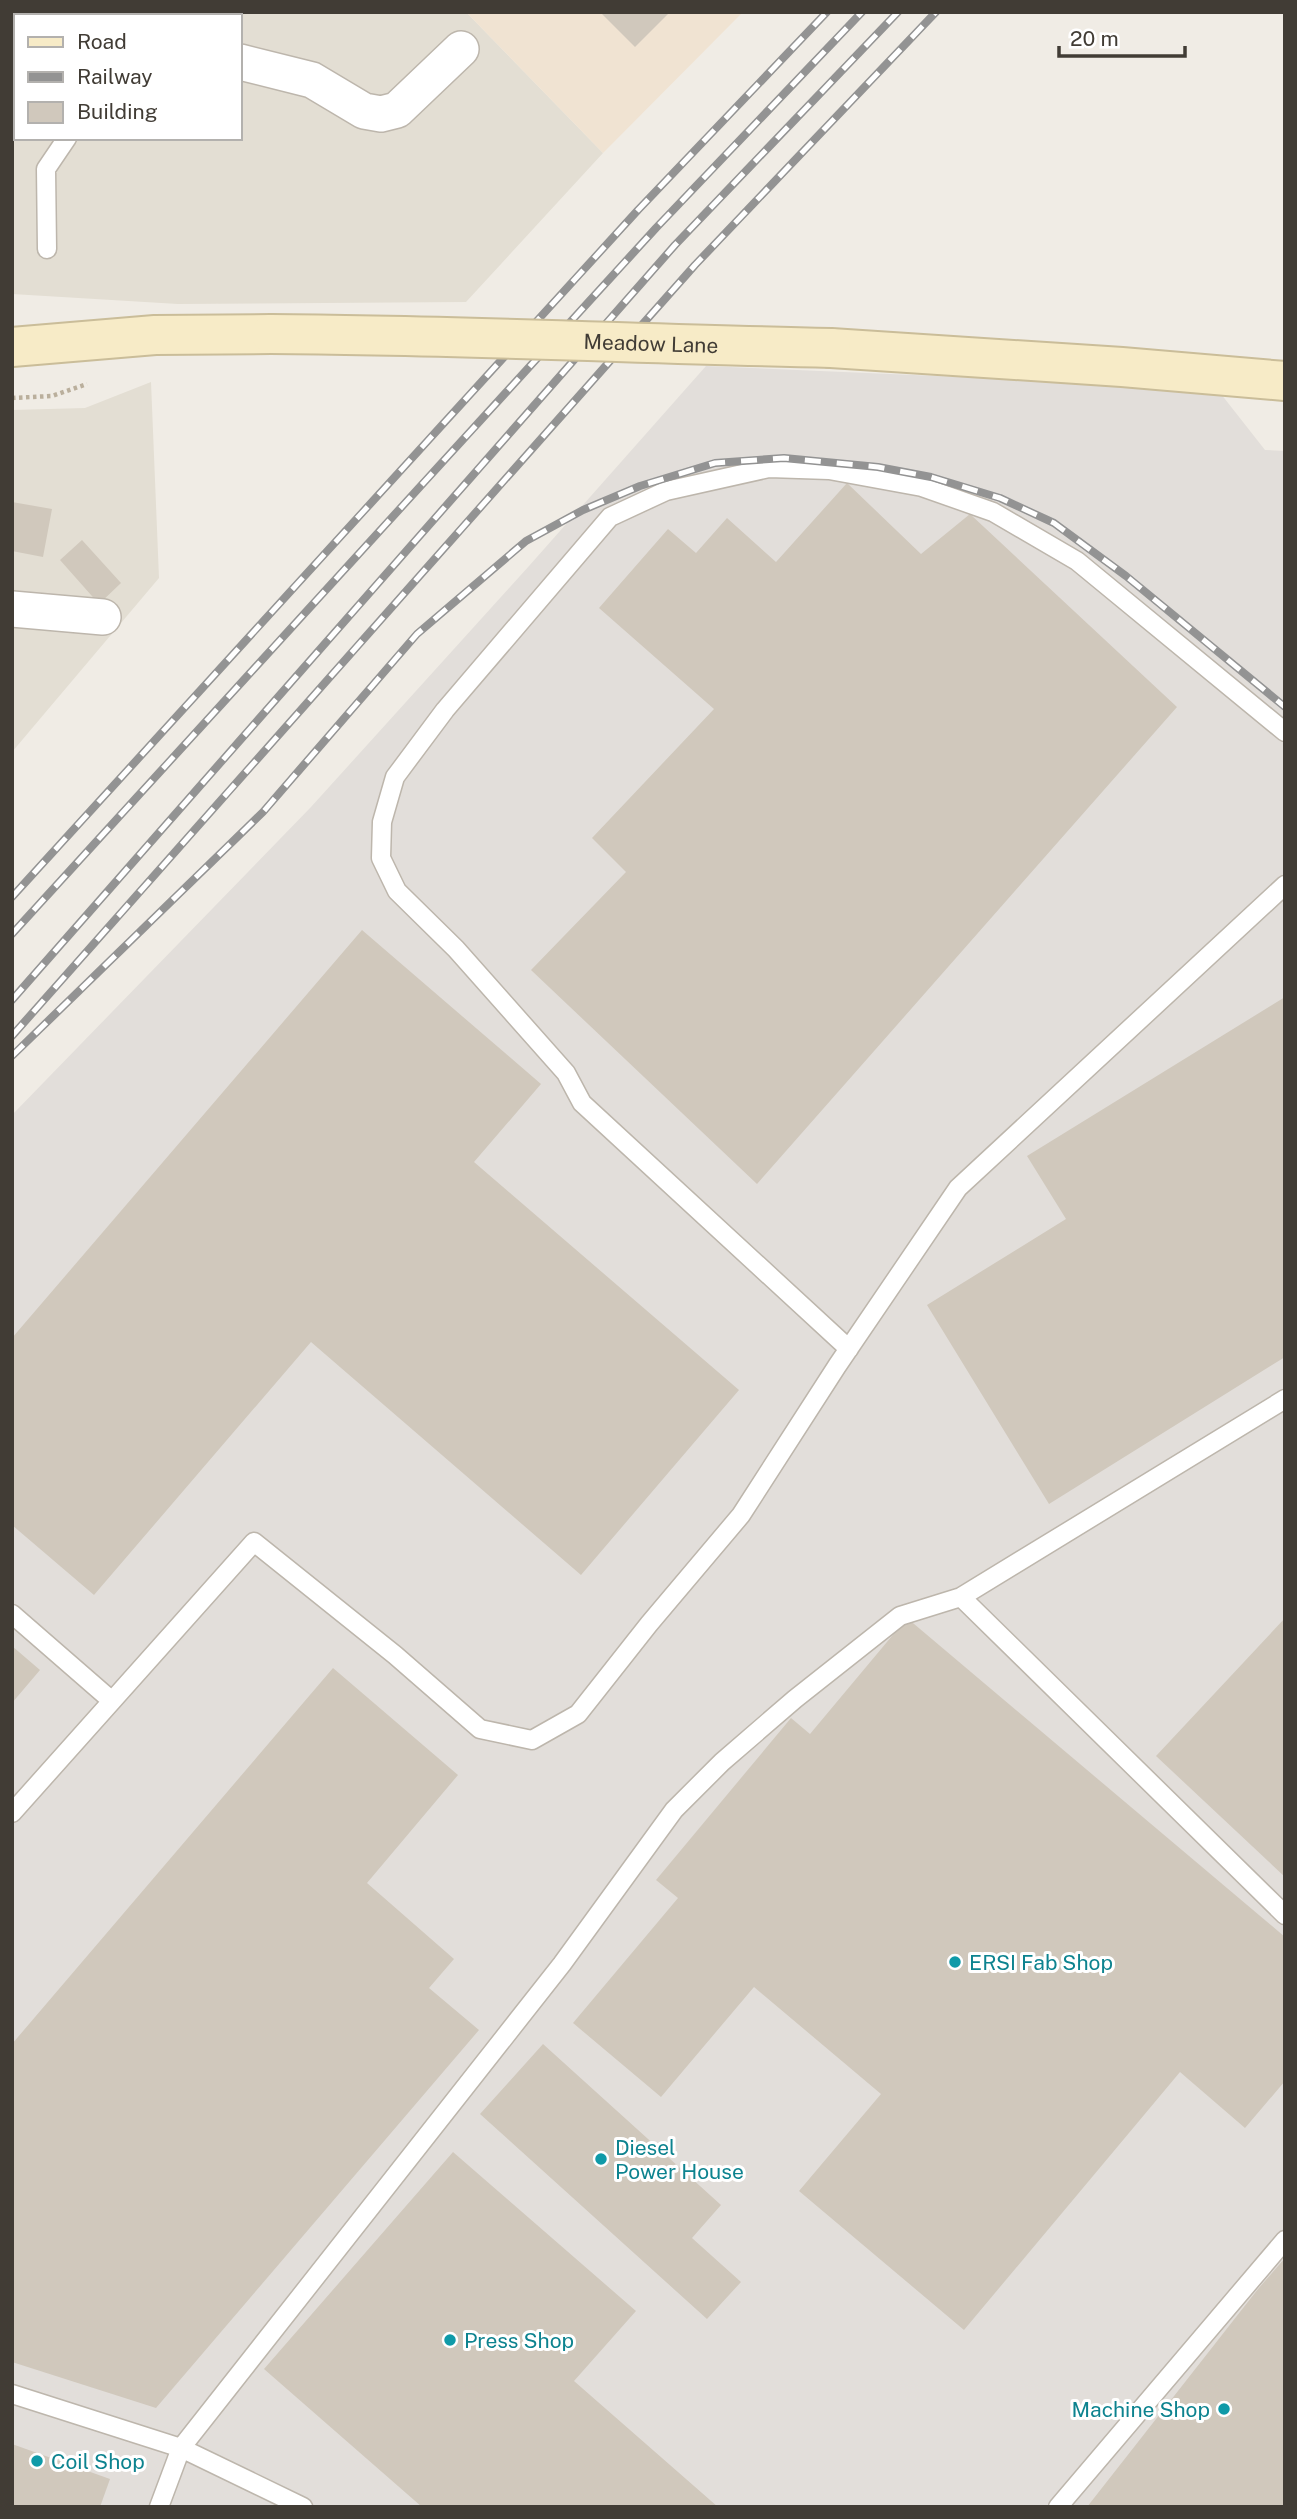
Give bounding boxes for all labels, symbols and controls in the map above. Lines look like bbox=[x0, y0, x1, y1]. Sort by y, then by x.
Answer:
legend bbox=[14, 14, 242, 140]
scale bar bbox=[1059, 14, 1185, 58]
text: 20 m bbox=[1070, 26, 1119, 51]
text: Road bbox=[77, 29, 127, 54]
text: Railway bbox=[77, 64, 153, 89]
text: Building bbox=[77, 99, 158, 124]
street label: Meadow Lane bbox=[583, 328, 719, 358]
place label: ERSI Fab Shop bbox=[969, 1950, 1113, 1975]
marker: ERSI Fab Shop bbox=[947, 1954, 963, 1970]
place label: Diesel Power House bbox=[615, 2135, 744, 2184]
marker: Diesel Power House bbox=[593, 2151, 609, 2167]
place label: Press Shop bbox=[464, 2328, 574, 2353]
marker: Press Shop bbox=[442, 2332, 458, 2348]
place label: Machine Shop bbox=[1072, 2397, 1210, 2422]
marker: Machine Shop bbox=[1216, 2401, 1232, 2417]
place label: Coil Shop bbox=[51, 2449, 145, 2474]
marker: Coil Shop bbox=[29, 2453, 45, 2469]

